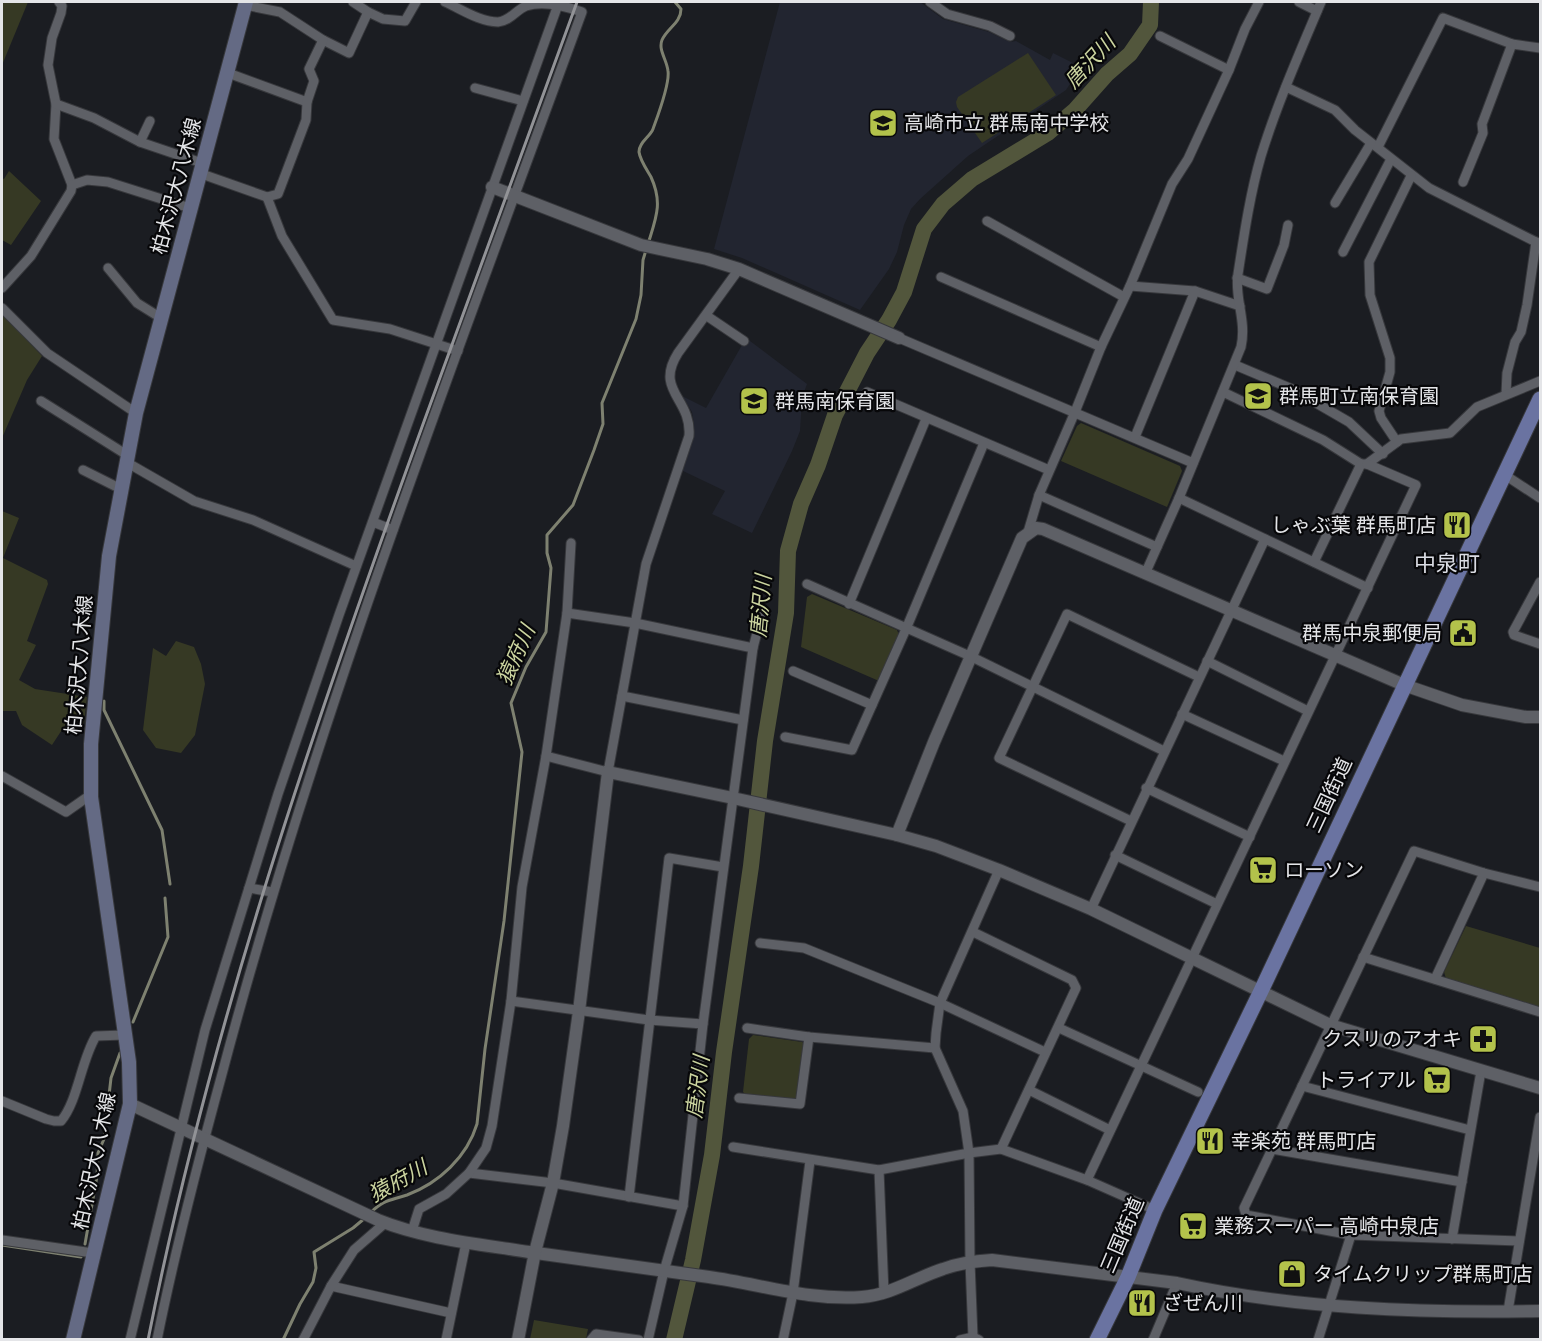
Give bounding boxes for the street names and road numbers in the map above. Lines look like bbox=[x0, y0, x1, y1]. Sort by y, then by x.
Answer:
street label: 柏木沢大八木線 bbox=[145, 115, 206, 257]
street label: 柏木沢大八木線 bbox=[60, 594, 97, 736]
street label: 三国街道 bbox=[1300, 753, 1357, 836]
street label: 柏木沢大八木線 bbox=[67, 1090, 120, 1232]
street label: 三国街道 bbox=[1094, 1193, 1149, 1277]

